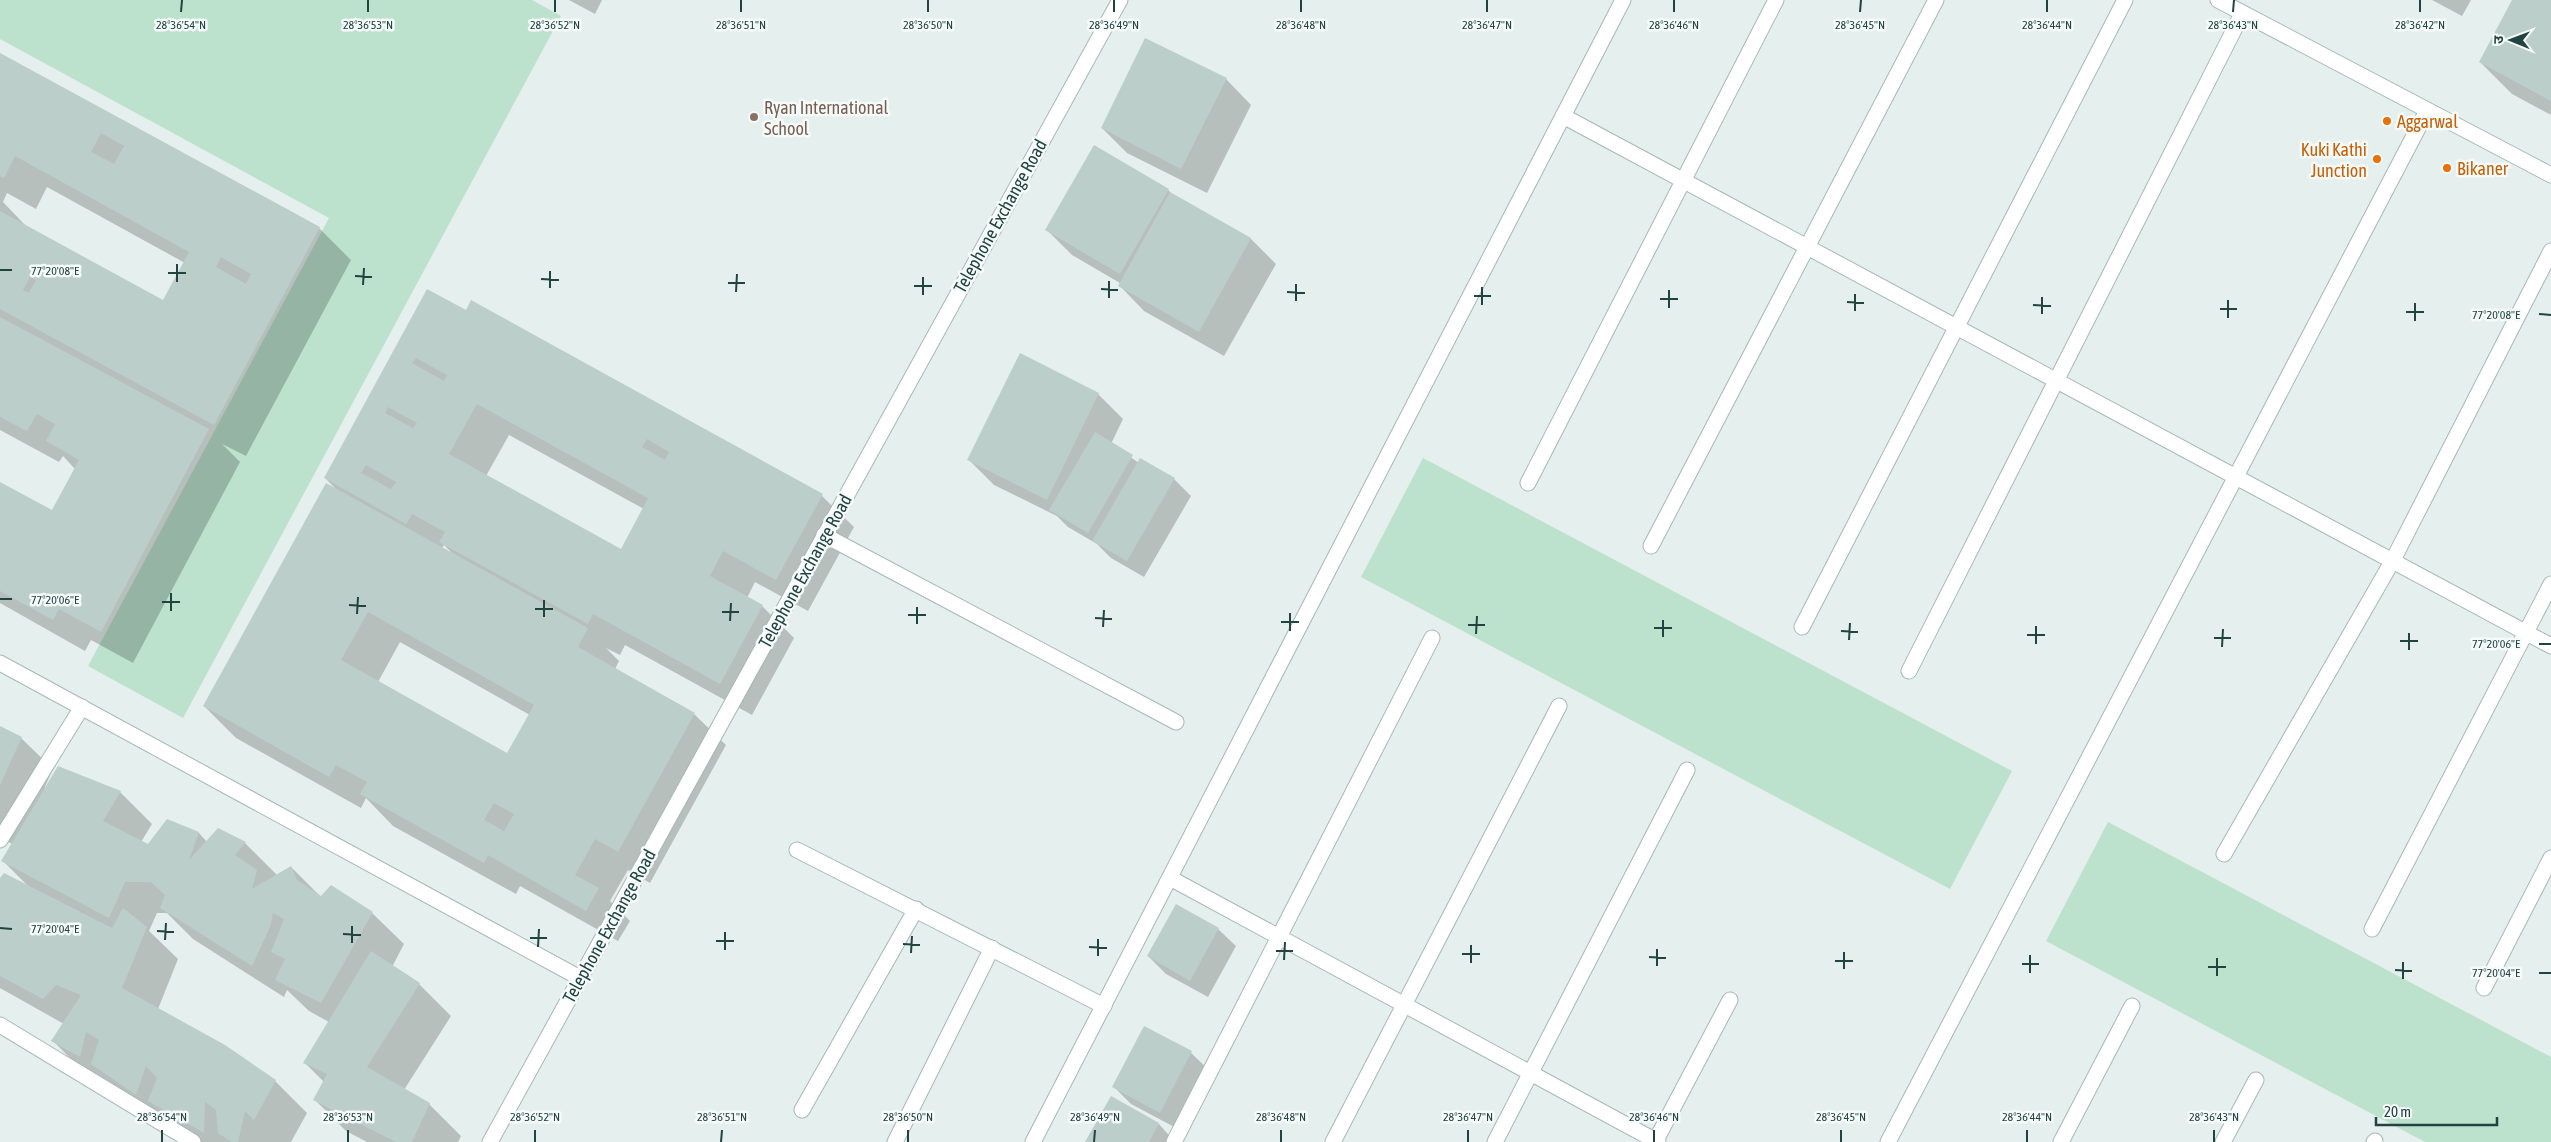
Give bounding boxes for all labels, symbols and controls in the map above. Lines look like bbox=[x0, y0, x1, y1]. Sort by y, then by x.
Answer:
north arrow bbox=[2486, 15, 2536, 65]
text: 28°36'54"N bbox=[156, 18, 206, 32]
text: 28°36'53"N bbox=[343, 18, 393, 32]
text: 28°36'52"N bbox=[530, 18, 580, 32]
text: 28°36'51"N bbox=[716, 18, 766, 32]
text: 28°36'50"N bbox=[903, 18, 953, 32]
text: 28°36'49"N bbox=[1089, 18, 1139, 32]
text: 28°36'48"N bbox=[1276, 18, 1326, 32]
text: 28°36'47"N bbox=[1462, 18, 1512, 32]
text: 28°36'46"N bbox=[1649, 18, 1699, 32]
text: 28°36'45"N bbox=[1835, 18, 1885, 32]
text: 28°36'44"N bbox=[2022, 18, 2072, 32]
text: 28°36'43"N bbox=[2208, 18, 2258, 32]
text: 28°36'42"N bbox=[2395, 18, 2445, 32]
text: उ bbox=[2490, 35, 2506, 44]
place label: Ryan International School bbox=[764, 97, 889, 139]
marker: Ryan International School bbox=[748, 111, 760, 123]
place label: Aggarwal bbox=[2397, 111, 2458, 132]
marker: Aggarwal bbox=[2381, 115, 2393, 127]
street label: Telephone Exchange Road bbox=[949, 135, 1051, 297]
place label: Kuki Kathi Junction bbox=[2301, 139, 2367, 181]
marker: Kuki Kathi Junction bbox=[2371, 153, 2383, 165]
place label: Bikaner bbox=[2457, 158, 2509, 179]
marker: Bikaner bbox=[2441, 162, 2453, 174]
text: 77°20'08"E bbox=[31, 264, 79, 278]
text: 77°20'08"E bbox=[2472, 308, 2520, 322]
street label: Telephone Exchange Road bbox=[754, 490, 856, 652]
text: 77°20'06"E bbox=[31, 593, 79, 607]
text: 77°20'06"E bbox=[2472, 637, 2520, 651]
street label: Telephone Exchange Road bbox=[558, 845, 660, 1007]
text: 77°20'04"E bbox=[31, 922, 79, 936]
text: 77°20'04"E bbox=[2472, 966, 2520, 980]
scale bar bbox=[2376, 1094, 2497, 1126]
text: 20 m bbox=[2384, 1103, 2411, 1120]
text: 28°36'54"N bbox=[137, 1110, 187, 1124]
text: 28°36'53"N bbox=[323, 1110, 373, 1124]
text: 28°36'52"N bbox=[510, 1110, 560, 1124]
text: 28°36'51"N bbox=[697, 1110, 747, 1124]
text: 28°36'50"N bbox=[883, 1110, 933, 1124]
text: 28°36'49"N bbox=[1070, 1110, 1120, 1124]
text: 28°36'48"N bbox=[1256, 1110, 1306, 1124]
text: 28°36'47"N bbox=[1443, 1110, 1493, 1124]
text: 28°36'46"N bbox=[1629, 1110, 1679, 1124]
text: 28°36'45"N bbox=[1816, 1110, 1866, 1124]
text: 28°36'44"N bbox=[2002, 1110, 2052, 1124]
text: 28°36'43"N bbox=[2189, 1110, 2239, 1124]

